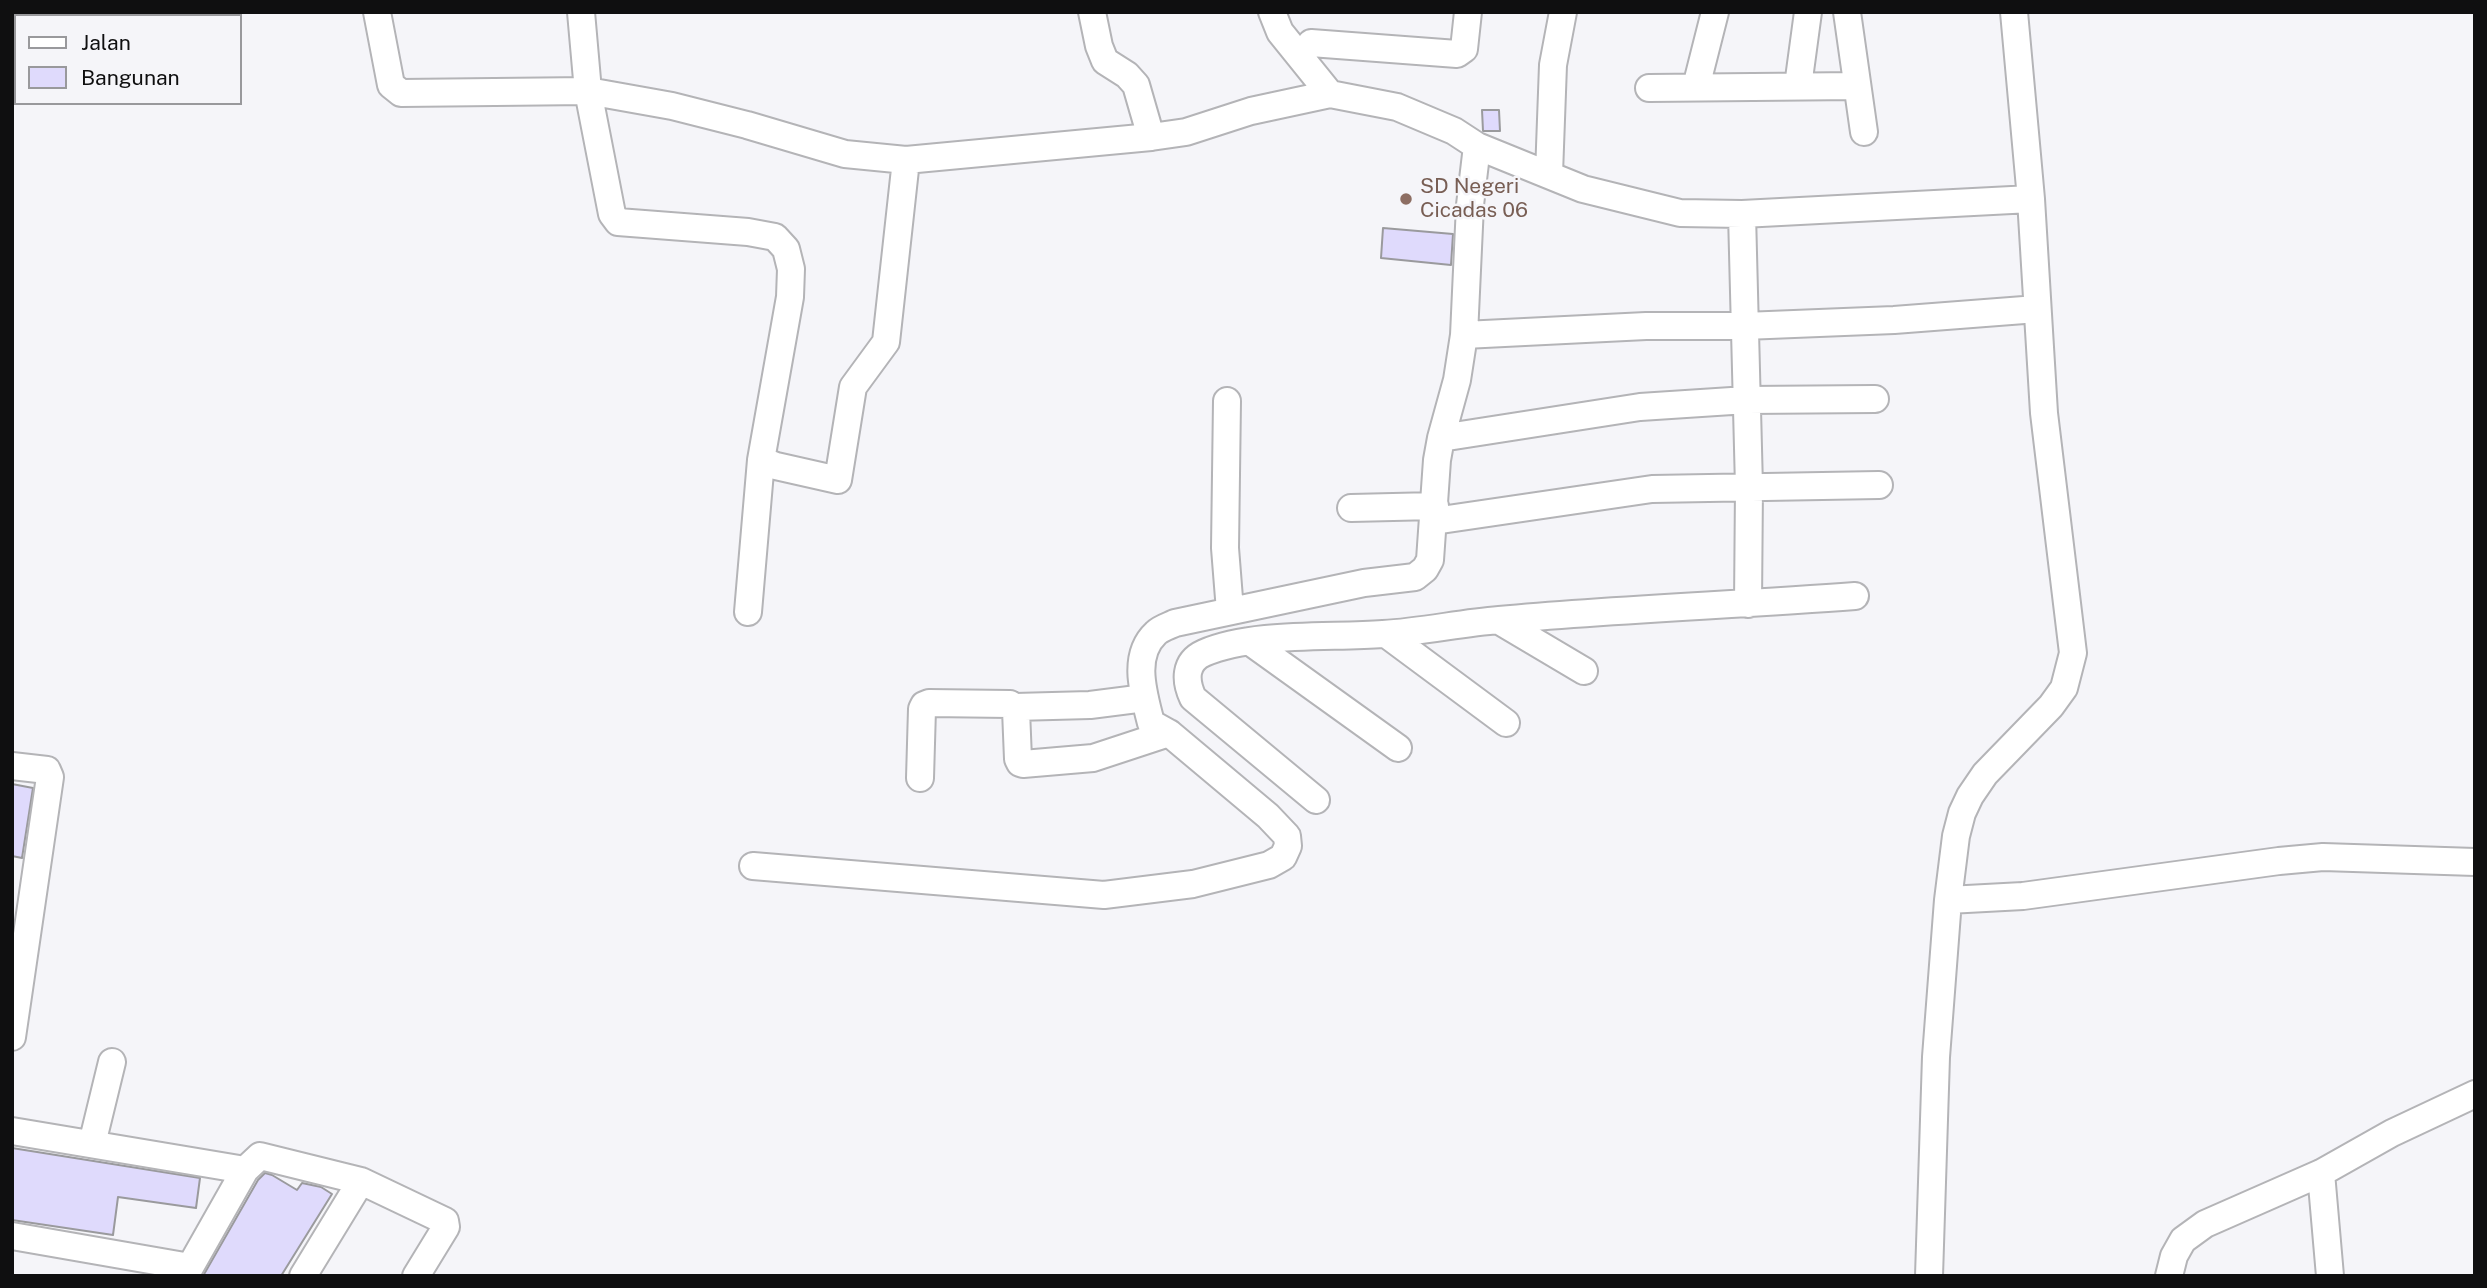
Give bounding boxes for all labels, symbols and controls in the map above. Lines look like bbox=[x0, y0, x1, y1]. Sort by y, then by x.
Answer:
legend bbox=[14, 14, 242, 105]
text: Jalan bbox=[81, 30, 131, 55]
text: Bangunan bbox=[81, 65, 180, 90]
place label: SD Negeri Cicadas 06 bbox=[1420, 174, 1528, 224]
marker: SD Negeri Cicadas 06 bbox=[1398, 191, 1414, 207]

